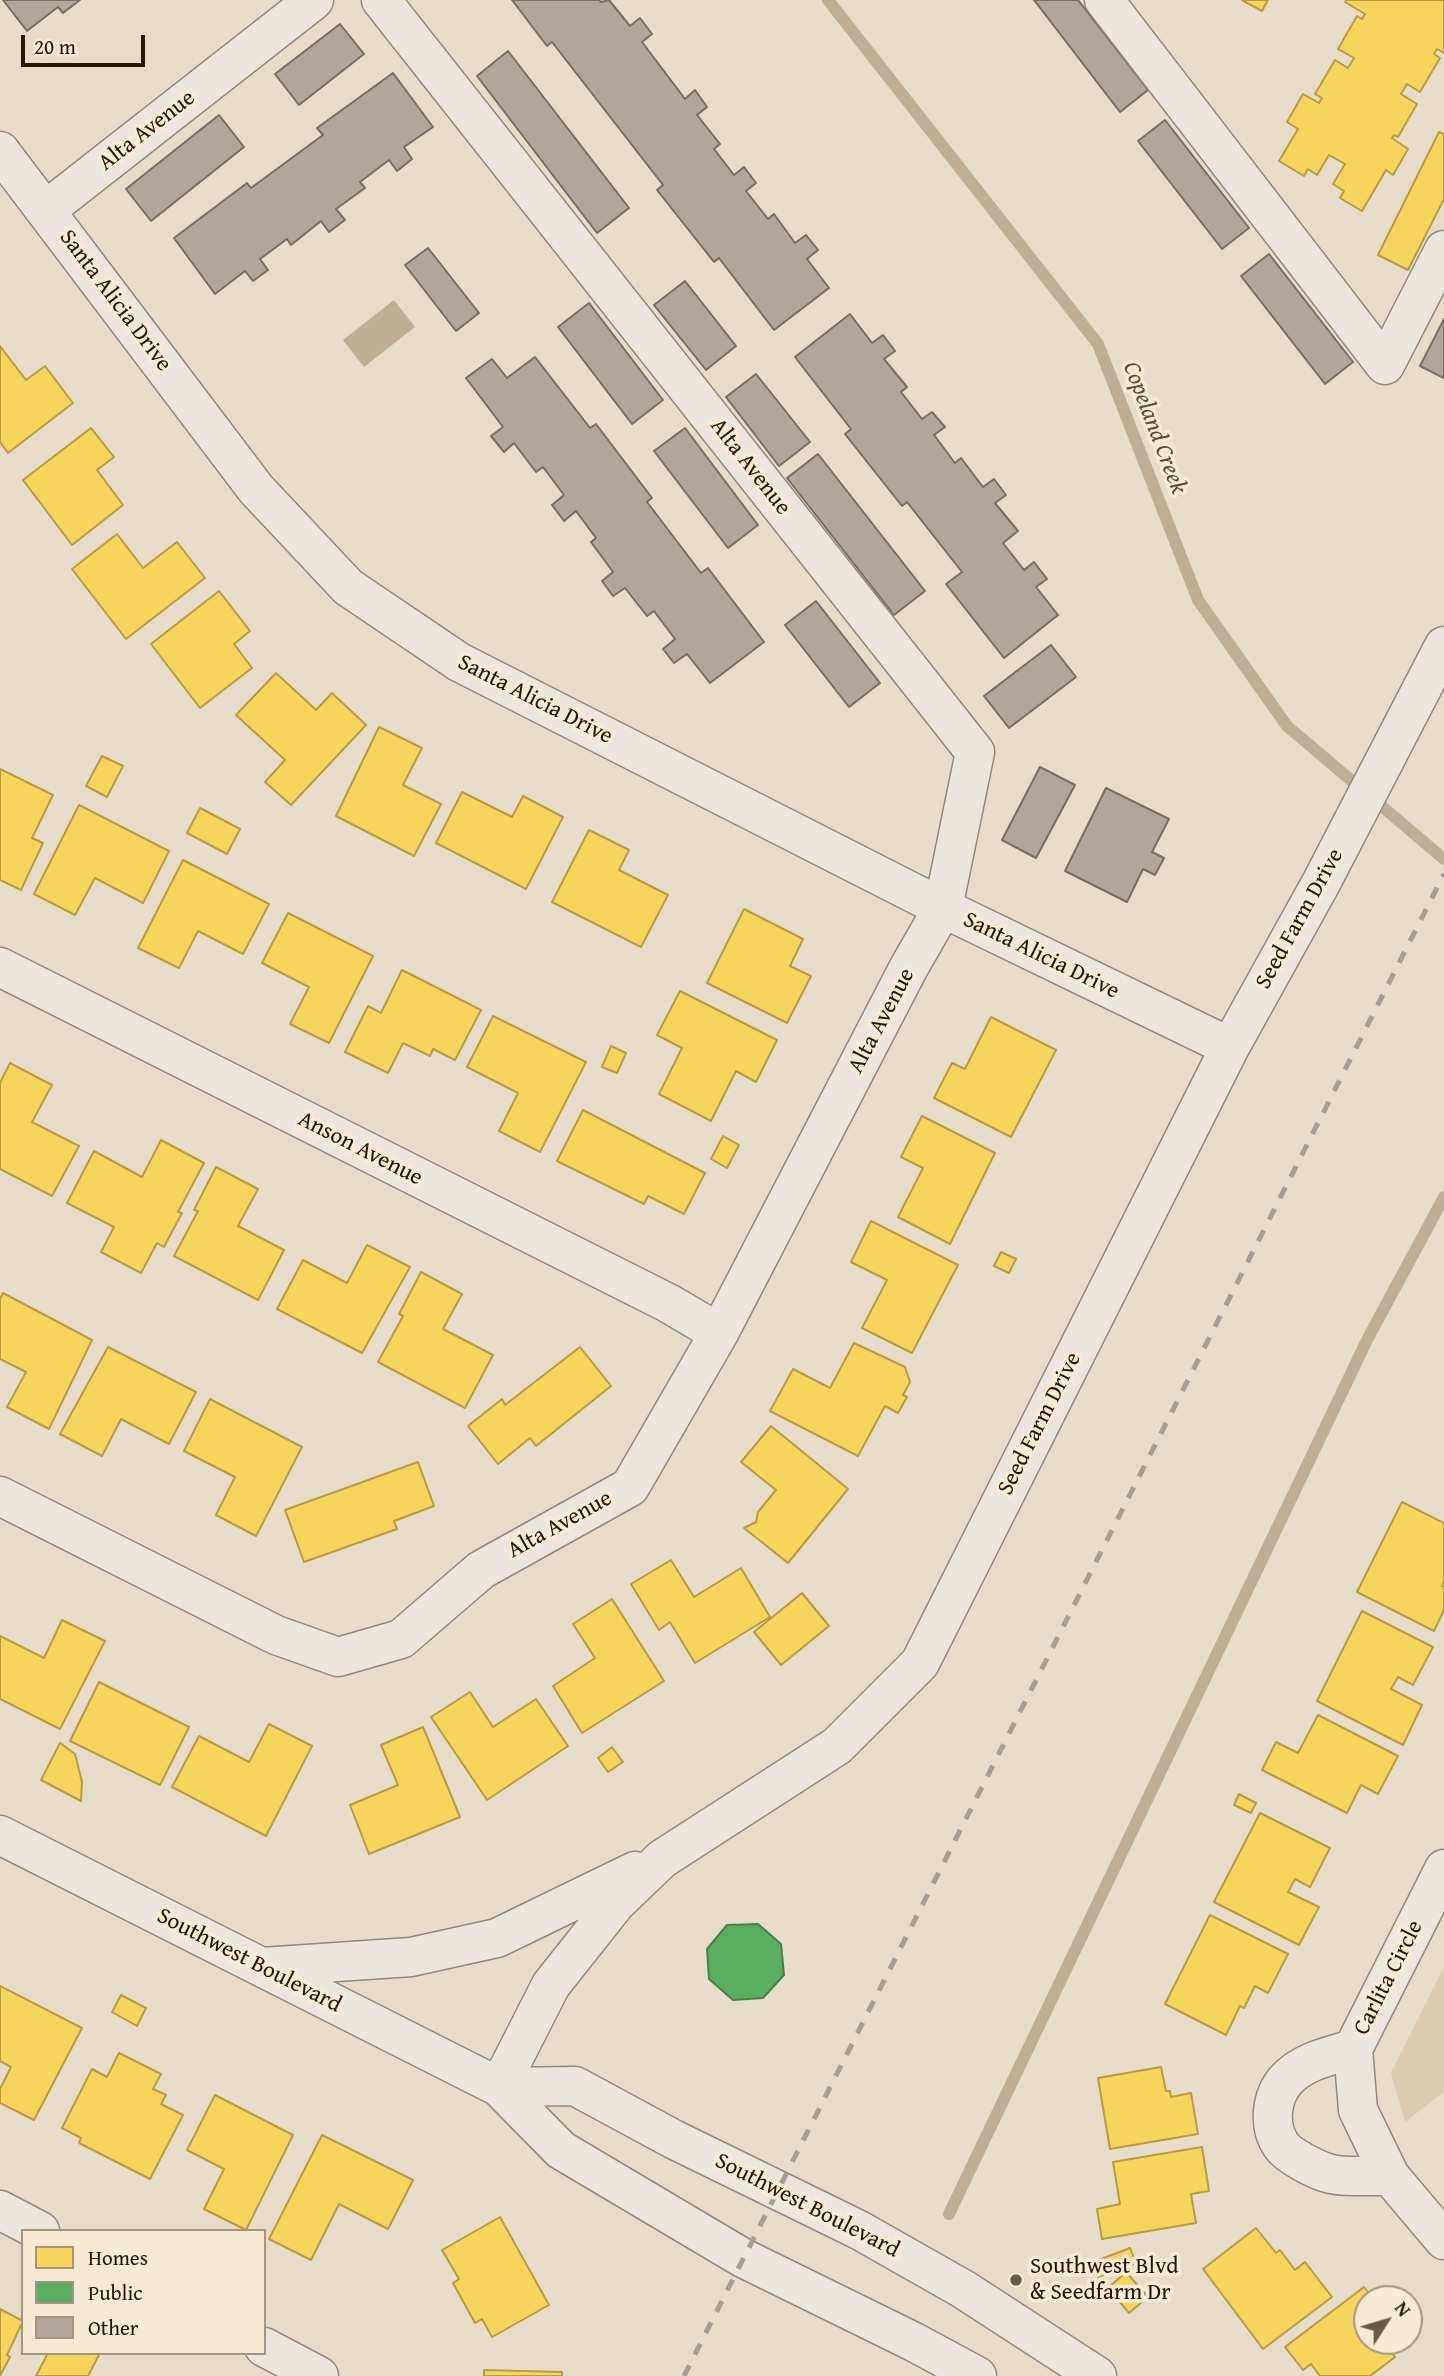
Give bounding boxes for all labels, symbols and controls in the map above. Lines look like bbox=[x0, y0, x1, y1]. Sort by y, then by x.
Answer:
scale bar bbox=[24, 21, 149, 65]
text: 20 m bbox=[34, 31, 76, 62]
street label: Alta Avenue bbox=[93, 85, 201, 177]
street label: Santa Alicia Drive bbox=[53, 225, 177, 377]
water label: Copeland Creek bbox=[1116, 358, 1192, 498]
street label: Alta Avenue bbox=[704, 413, 796, 521]
street label: Santa Alicia Drive bbox=[453, 649, 617, 751]
street label: Seed Farm Drive bbox=[1250, 844, 1350, 994]
street label: Santa Alicia Drive bbox=[958, 906, 1124, 1006]
street label: Alta Avenue bbox=[843, 964, 921, 1078]
street label: Anson Avenue bbox=[293, 1106, 427, 1192]
street label: Seed Farm Drive bbox=[992, 1348, 1088, 1500]
street label: Alta Avenue bbox=[503, 1485, 617, 1565]
street label: Southwest Boulevard bbox=[152, 1903, 346, 2019]
street label: Carlita Circle bbox=[1348, 1916, 1430, 2040]
street label: Southwest Boulevard bbox=[710, 2148, 904, 2264]
legend bbox=[21, 2229, 266, 2355]
text: Homes bbox=[88, 2242, 148, 2273]
place label: Southwest Blvd & Seedfarm Dr bbox=[1030, 2253, 1179, 2307]
marker: Southwest Blvd & Seedfarm Dr bbox=[1008, 2272, 1024, 2288]
text: Public bbox=[88, 2277, 143, 2308]
north arrow bbox=[1353, 2285, 1423, 2355]
text: N bbox=[1388, 2295, 1418, 2322]
text: Other bbox=[88, 2312, 138, 2343]

